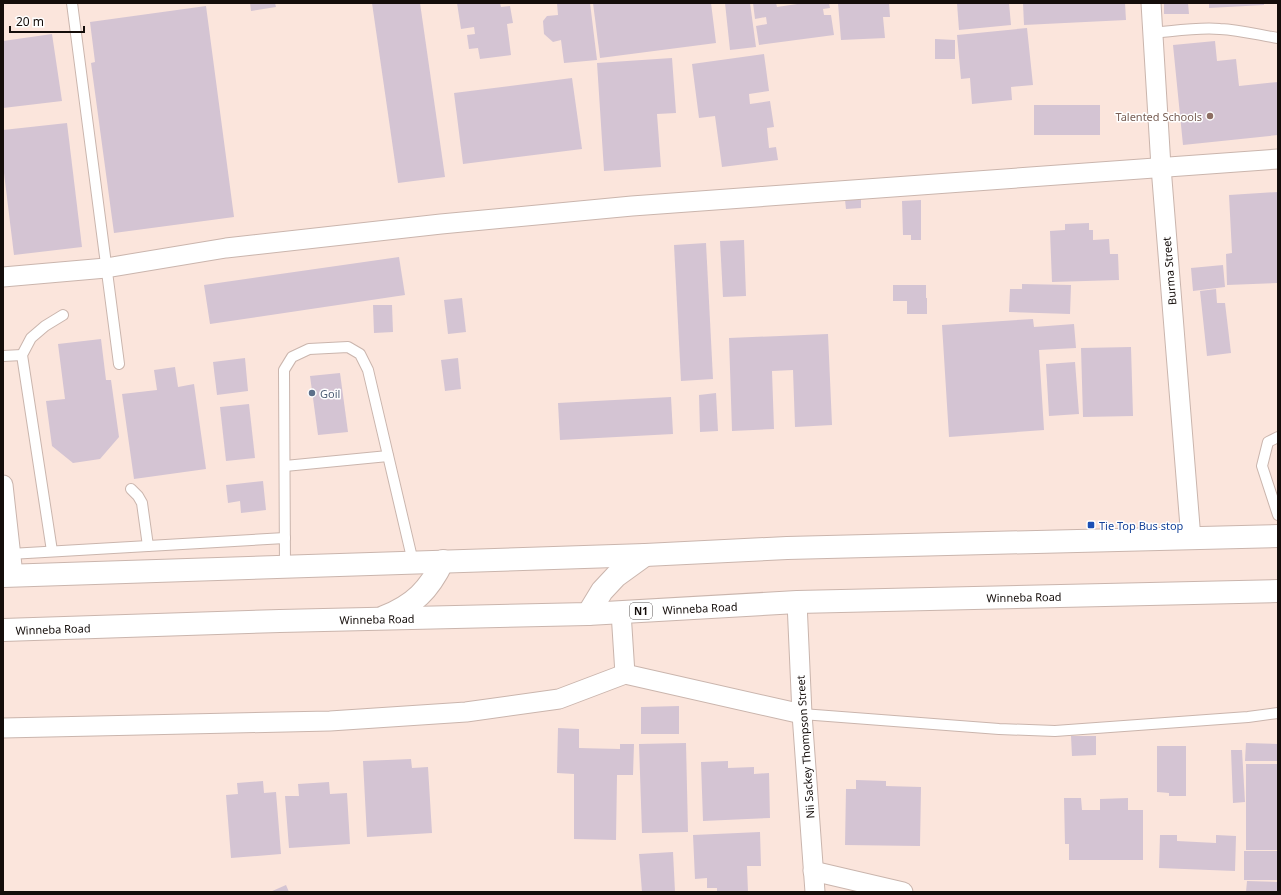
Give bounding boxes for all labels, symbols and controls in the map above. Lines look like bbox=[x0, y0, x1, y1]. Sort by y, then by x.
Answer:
scale bar bbox=[10, 8, 84, 34]
text: 20 m bbox=[16, 13, 44, 30]
place label: Talented Schools bbox=[1115, 109, 1202, 124]
marker: Talented Schools bbox=[1205, 111, 1215, 121]
street label: Burma Street bbox=[1159, 236, 1179, 306]
place label: Goil bbox=[320, 386, 340, 401]
marker: Goil bbox=[307, 388, 317, 398]
place label: Tie Top Bus stop bbox=[1099, 518, 1184, 533]
marker: Tie Top Bus stop bbox=[1086, 520, 1096, 530]
street label: Winneba Road bbox=[986, 589, 1062, 605]
street label: Winneba Road bbox=[662, 599, 738, 617]
road number: N1 bbox=[630, 603, 652, 619]
street label: Winneba Road bbox=[339, 611, 415, 627]
street label: Winneba Road bbox=[15, 620, 91, 638]
street label: Nii Sackey Thompson Street bbox=[793, 675, 817, 819]

